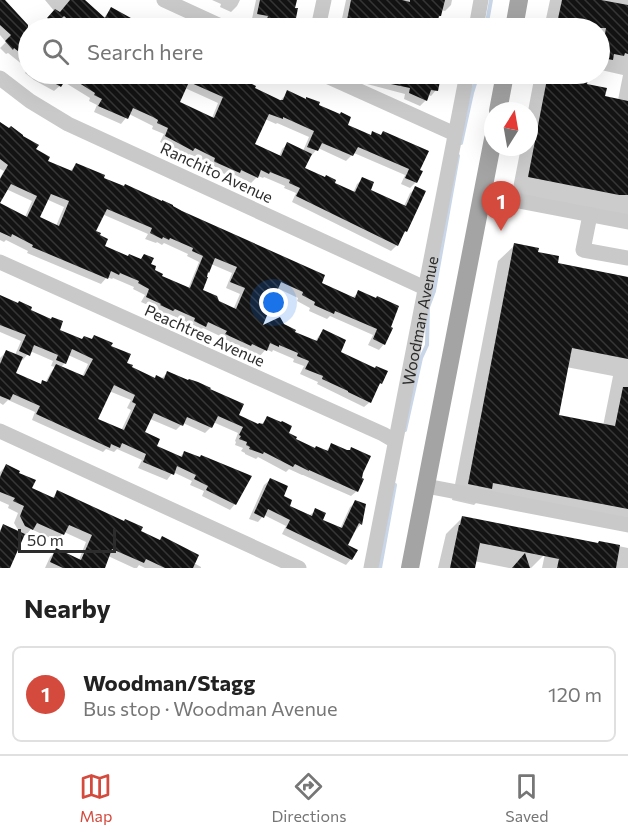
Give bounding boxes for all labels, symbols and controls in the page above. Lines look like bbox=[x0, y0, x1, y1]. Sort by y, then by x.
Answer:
search box bbox=[18, 18, 610, 84]
icon: search bbox=[39, 35, 72, 68]
text: Search here bbox=[87, 38, 203, 65]
north arrow bbox=[484, 102, 538, 156]
street label: Ranchito Avenue bbox=[158, 138, 276, 206]
pin: 1 bbox=[482, 182, 520, 231]
street label: Woodman Avenue bbox=[397, 254, 441, 387]
your location bbox=[259, 288, 288, 317]
street label: Peachtree Avenue bbox=[142, 300, 268, 370]
scale bar bbox=[18, 526, 116, 554]
text: 50 m bbox=[27, 530, 64, 549]
text: Nearby bbox=[24, 592, 111, 623]
text: Woodman/Stagg bbox=[83, 669, 255, 696]
text: 1 bbox=[41, 682, 50, 706]
text: 120 m bbox=[548, 682, 602, 706]
text: Bus stop · Woodman Avenue bbox=[83, 696, 338, 720]
tab: Map bbox=[79, 770, 112, 825]
tab: Directions bbox=[271, 770, 346, 825]
tab: Saved bbox=[505, 770, 549, 825]

